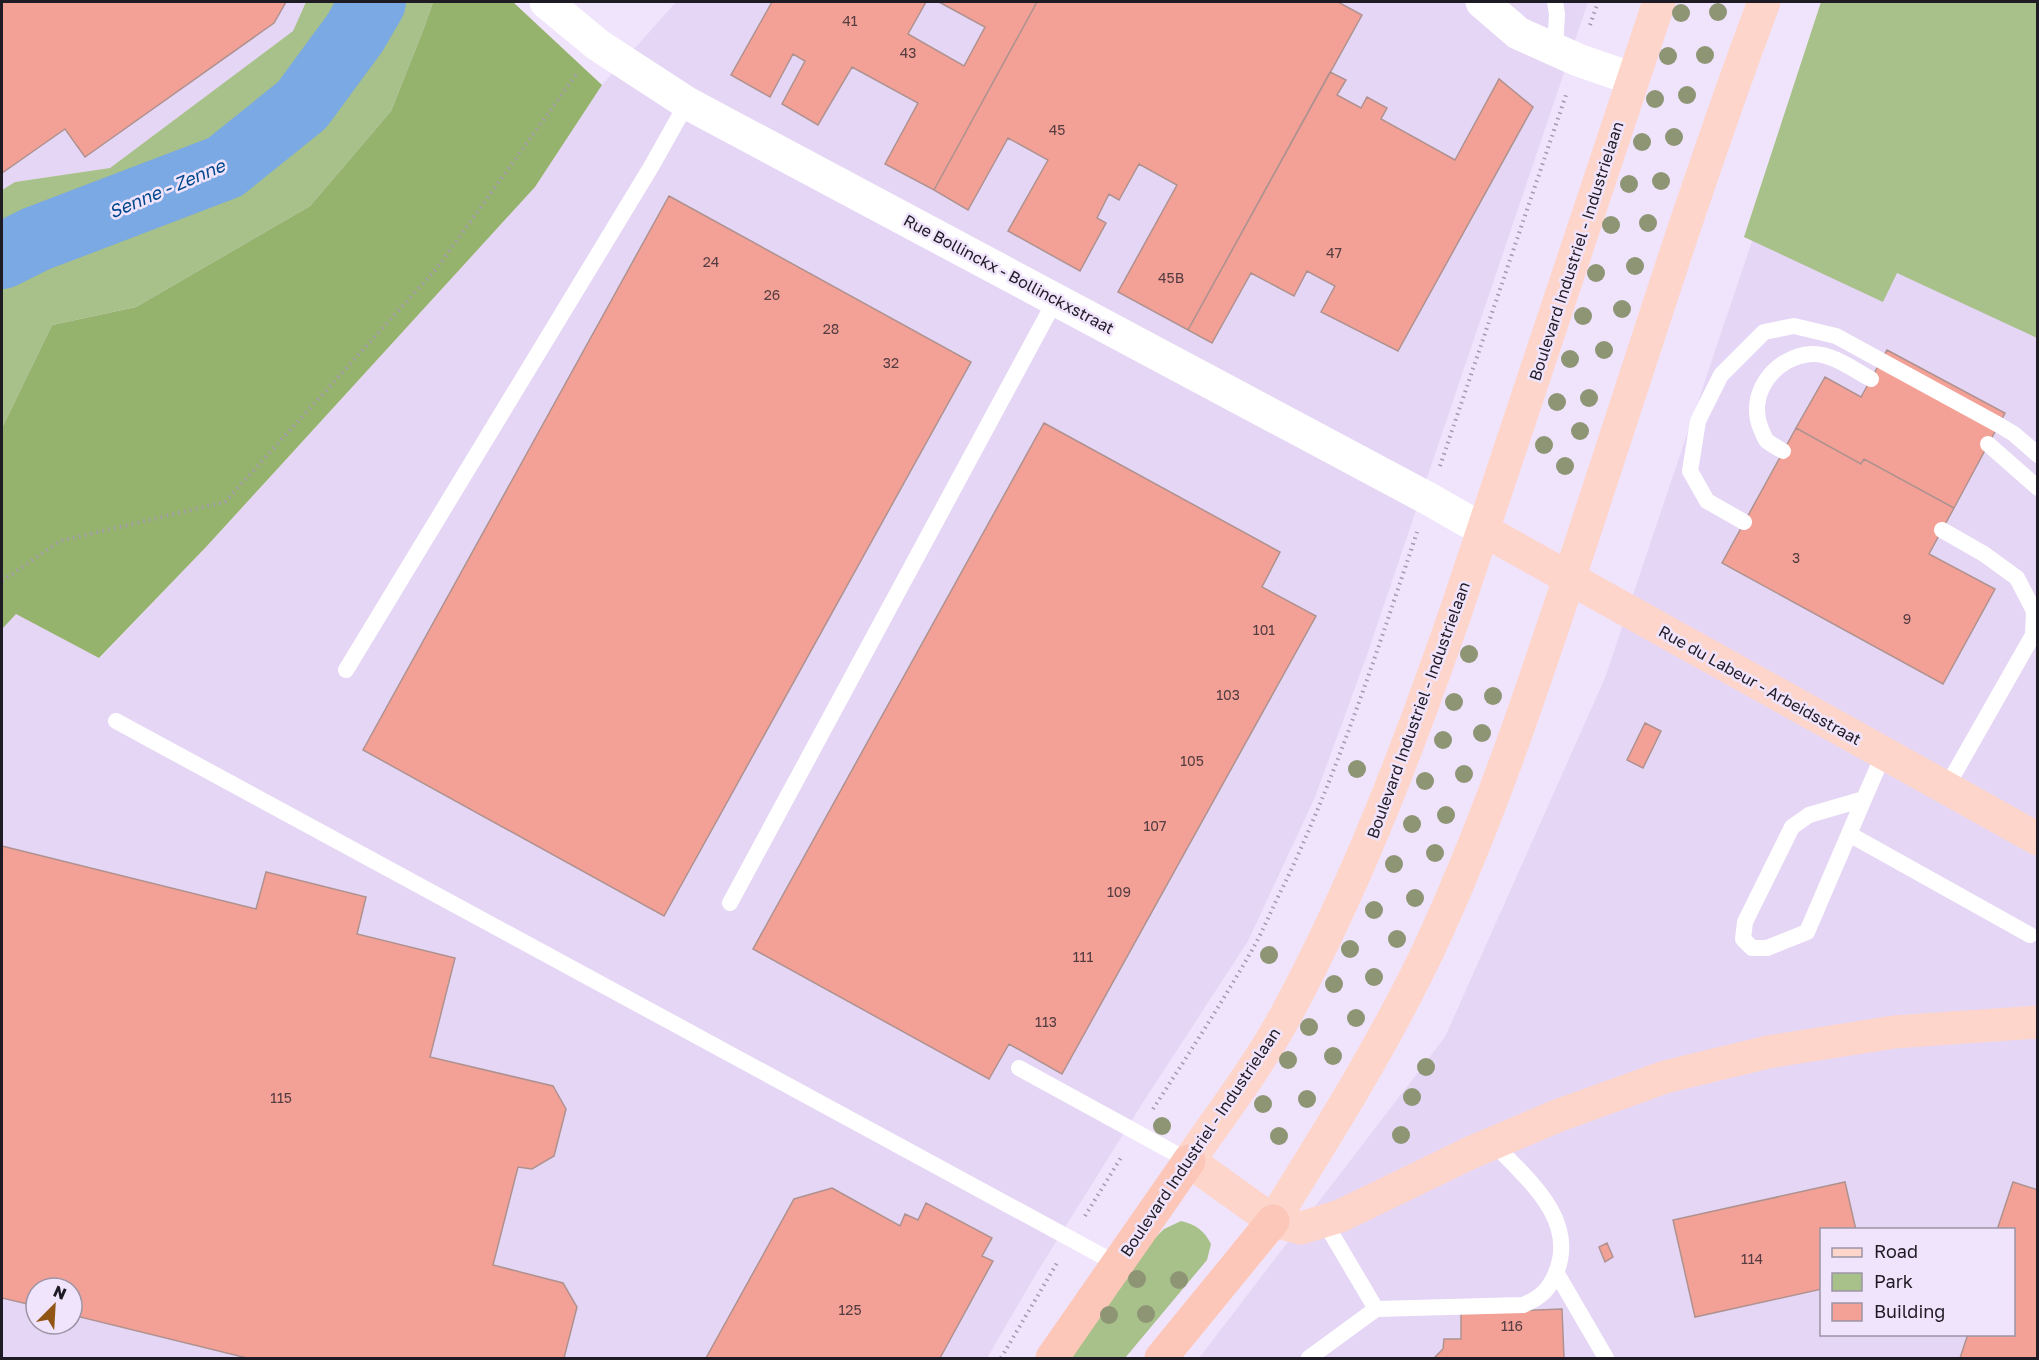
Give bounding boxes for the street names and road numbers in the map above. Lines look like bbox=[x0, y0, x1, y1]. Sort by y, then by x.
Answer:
street label: Boulevard Industriel - Industrielaan bbox=[1525, 119, 1627, 383]
street label: Rue Bollinckx - Bollinckxstraat bbox=[900, 210, 1118, 338]
street label: Boulevard Industriel - Industrielaan bbox=[1362, 579, 1474, 841]
street label: Rue du Labeur - Arbeidsstraat bbox=[1655, 621, 1865, 749]
street label: Boulevard Industriel - Industrielaan bbox=[1116, 1024, 1284, 1260]

